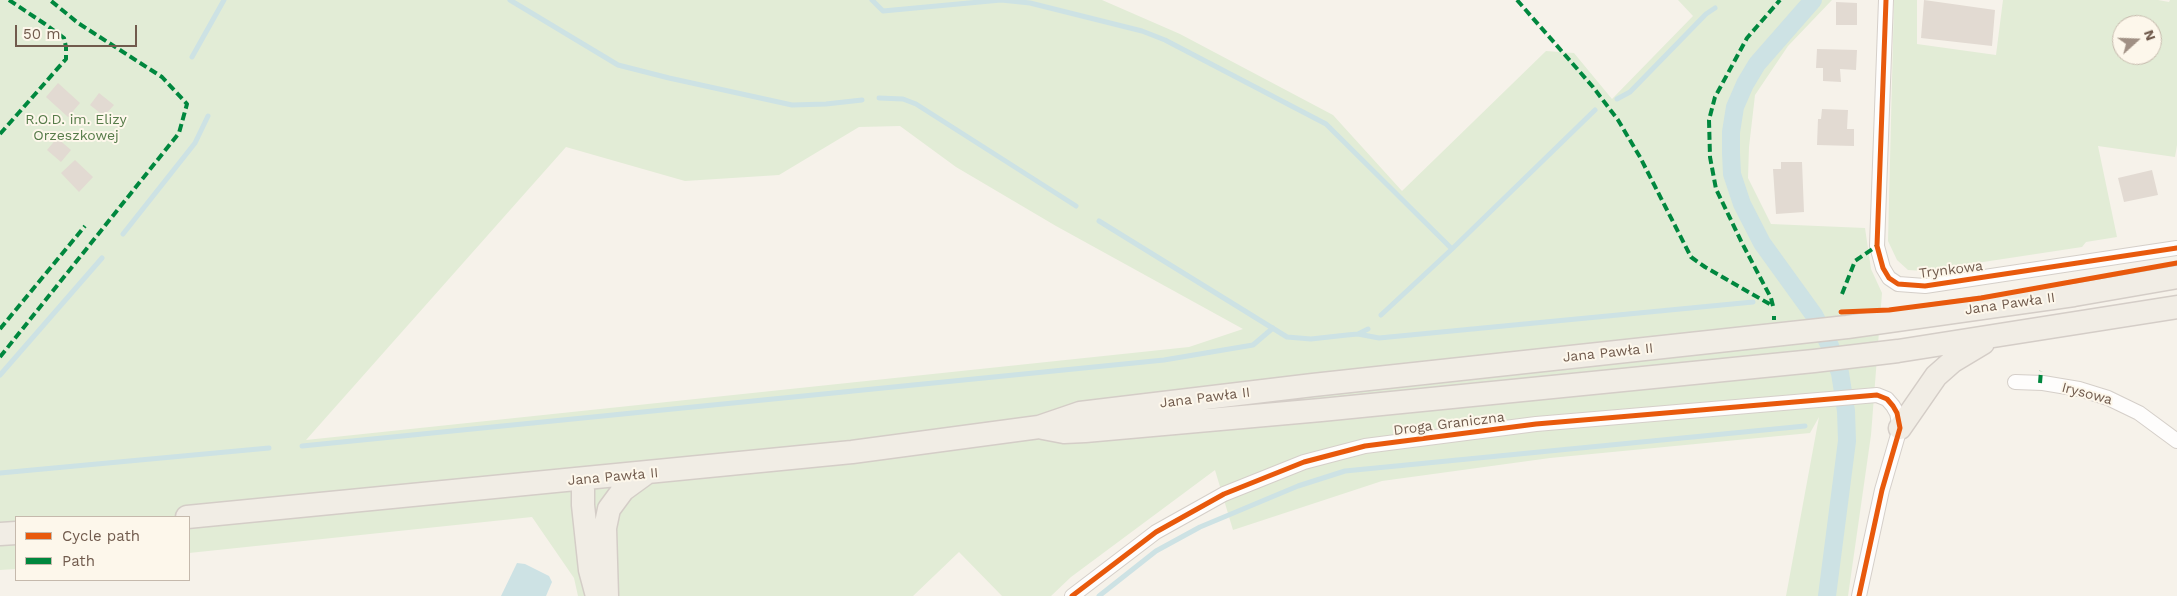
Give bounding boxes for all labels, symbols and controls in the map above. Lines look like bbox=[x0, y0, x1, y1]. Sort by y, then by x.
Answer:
scale bar bbox=[18, 15, 140, 47]
north arrow bbox=[2112, 15, 2162, 65]
text: 50 m bbox=[23, 25, 60, 43]
text: N bbox=[2141, 28, 2159, 43]
park label: R.O.D. im. Elizy Orzeszkowej bbox=[25, 112, 127, 144]
street label: Trynkowa bbox=[1918, 258, 1984, 282]
street label: Jana Pawła II bbox=[1964, 289, 2056, 319]
street label: Jana Pawła II bbox=[1562, 340, 1654, 366]
street label: Irysowa bbox=[2060, 379, 2114, 409]
street label: Jana Pawła II bbox=[1159, 384, 1251, 412]
street label: Droga Graniczna bbox=[1392, 409, 1506, 439]
street label: Jana Pawła II bbox=[567, 465, 659, 489]
legend bbox=[15, 516, 190, 581]
text: Cycle path bbox=[62, 527, 140, 545]
text: Path bbox=[62, 552, 95, 570]

